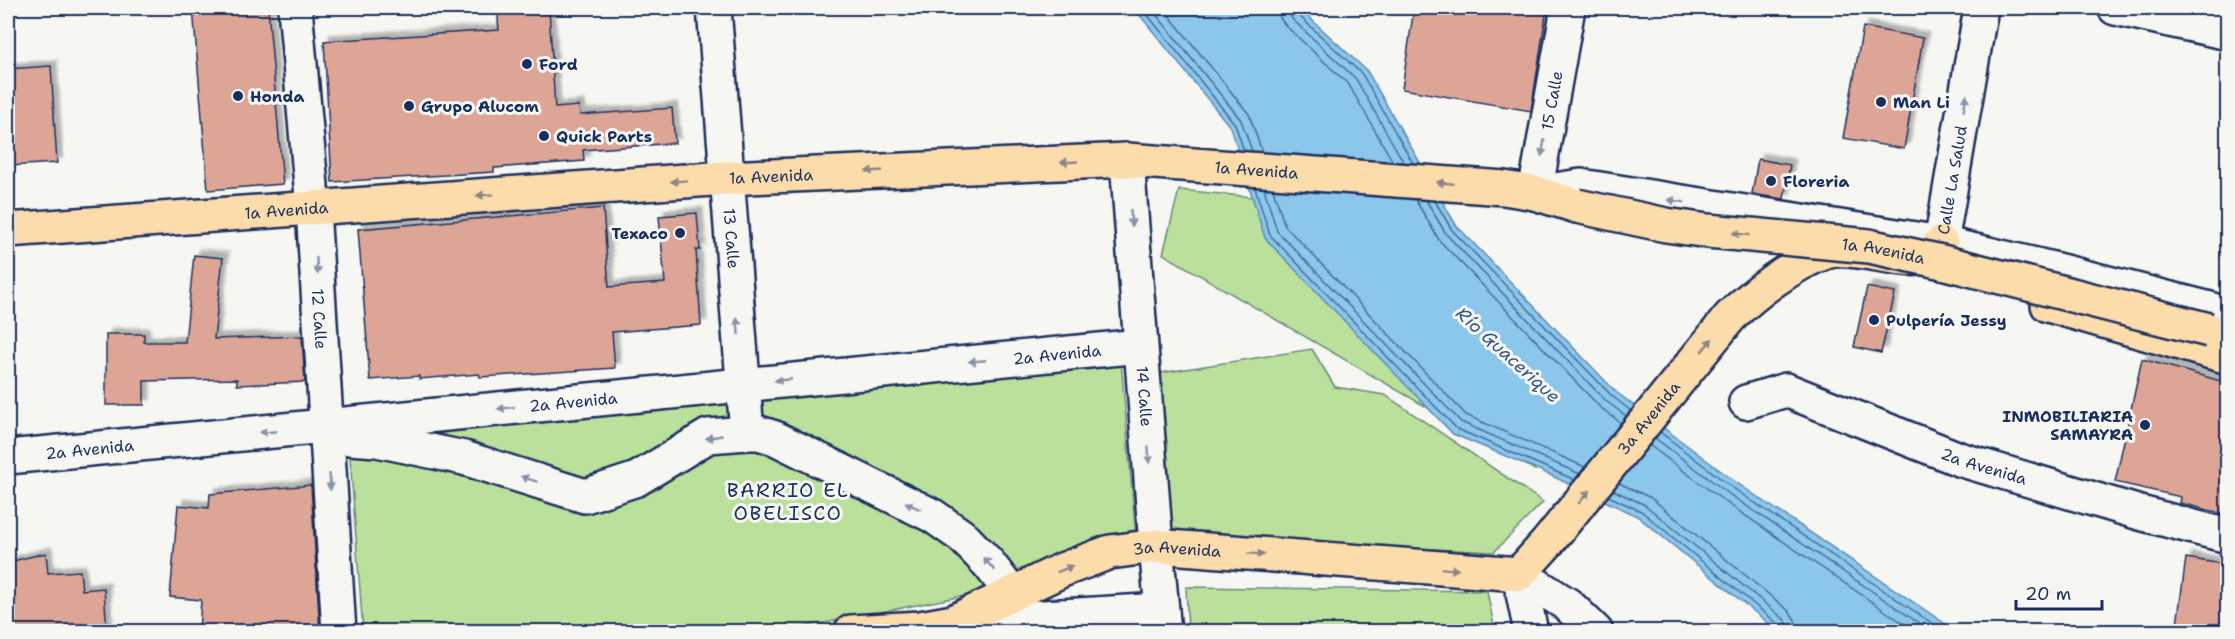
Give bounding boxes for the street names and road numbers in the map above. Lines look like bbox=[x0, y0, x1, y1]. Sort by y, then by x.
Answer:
street label: 15 Calle bbox=[1536, 69, 1567, 132]
street label: Calle La Salud bbox=[1932, 124, 1971, 236]
street label: 1a Avenida bbox=[1214, 156, 1299, 183]
street label: 1a Avenida bbox=[729, 164, 814, 188]
street label: 1a Avenida bbox=[244, 196, 329, 223]
street label: 13 Calle bbox=[719, 207, 745, 269]
street label: 1a Avenida bbox=[1841, 233, 1927, 268]
street label: 12 Calle bbox=[307, 288, 332, 350]
street label: 2a Avenida bbox=[1012, 339, 1102, 369]
street label: 14 Calle bbox=[1132, 365, 1157, 427]
street label: 3a Avenida bbox=[1612, 377, 1685, 459]
street label: 2a Avenida bbox=[528, 387, 619, 416]
street label: 2a Avenida bbox=[44, 434, 135, 464]
street label: 2a Avenida bbox=[1938, 442, 2029, 489]
street label: 3a Avenida bbox=[1131, 535, 1222, 562]

